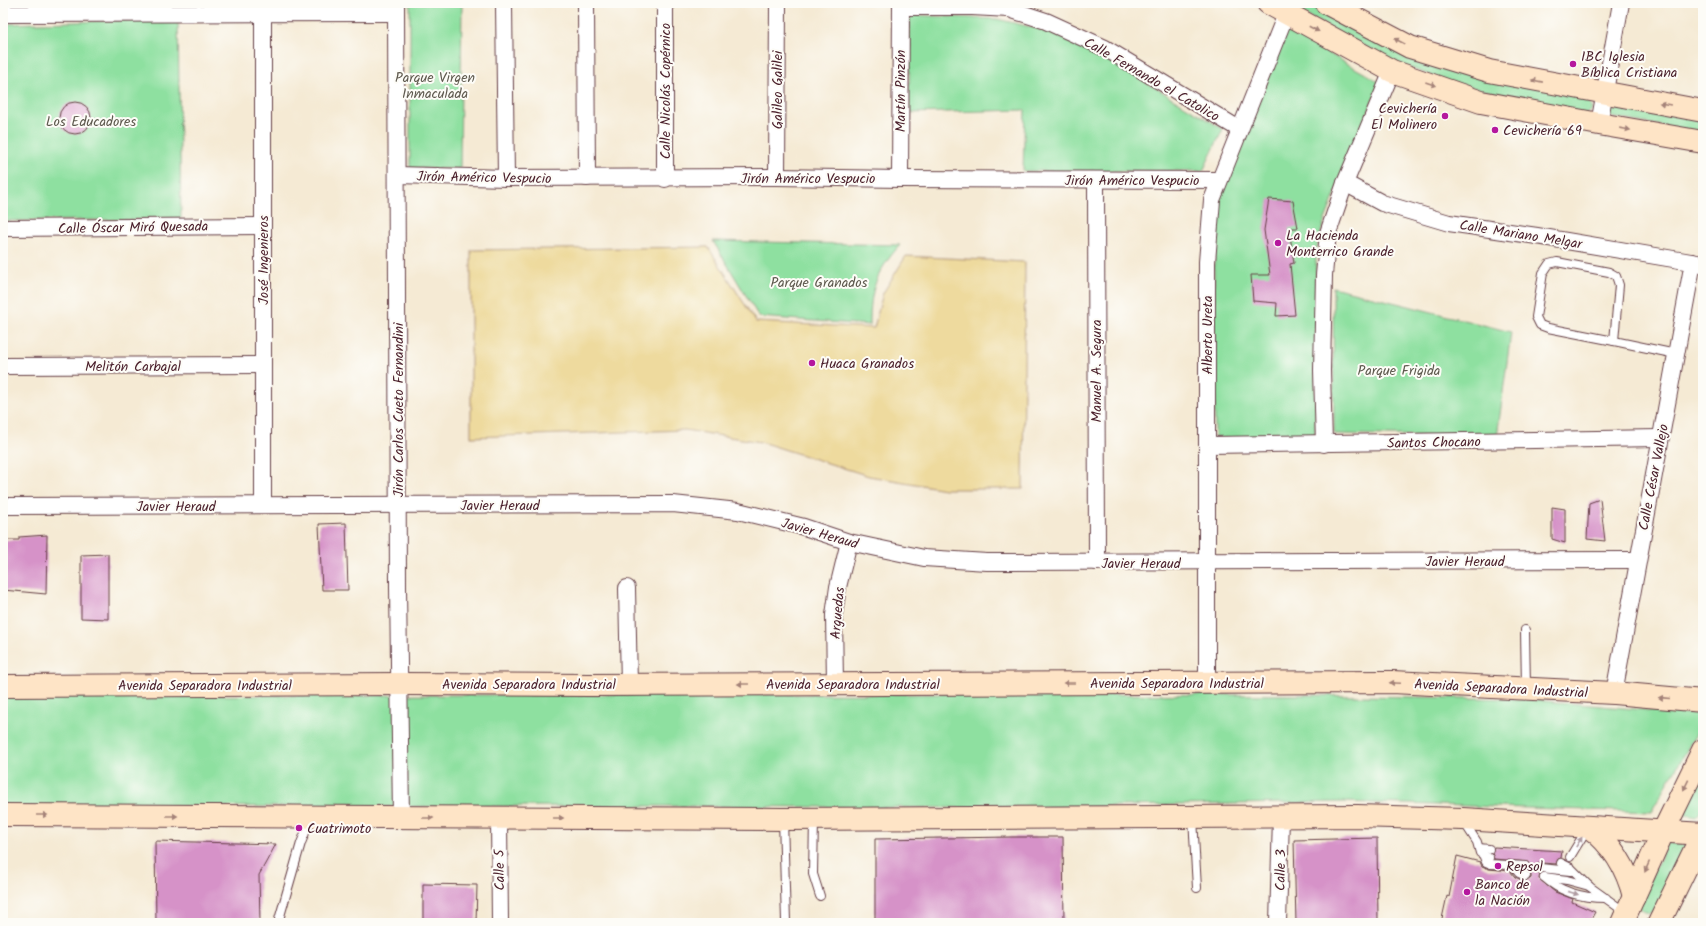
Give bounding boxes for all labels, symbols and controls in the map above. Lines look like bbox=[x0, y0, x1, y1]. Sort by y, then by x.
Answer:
street label: Calle Nicolás Copérnico bbox=[655, 23, 677, 159]
one-way arrow bbox=[1308, 26, 1320, 32]
street label: Calle Fernando el Catolico bbox=[1079, 32, 1224, 128]
one-way arrow bbox=[1393, 38, 1405, 44]
place label: IBC Iglesia Bíblica Cristiana bbox=[1581, 46, 1677, 84]
street label: Galileo Galilei bbox=[767, 50, 789, 129]
street label: Martín Pinzón bbox=[890, 50, 912, 132]
marker: IBC Iglesia Bíblica Cristiana bbox=[1568, 59, 1578, 69]
park label: Parque Virgen Inmaculada bbox=[395, 67, 475, 105]
one-way arrow bbox=[1531, 77, 1543, 83]
one-way arrow bbox=[1425, 82, 1437, 88]
place label: Cevichería El Molinero bbox=[1371, 98, 1437, 136]
one-way arrow bbox=[1658, 101, 1671, 107]
park label: Los Educadores bbox=[46, 111, 136, 133]
marker: Cevichería El Molinero bbox=[1440, 111, 1450, 121]
place label: Cevichería 69 bbox=[1503, 120, 1582, 142]
marker: Cevichería 69 bbox=[1490, 125, 1500, 135]
one-way arrow bbox=[1619, 126, 1632, 132]
street label: Jirón Américo Vespucio bbox=[416, 166, 552, 190]
street label: Jirón Américo Vespucio bbox=[741, 168, 875, 190]
street label: Jirón Américo Vespucio bbox=[1065, 170, 1199, 192]
street label: Calle Mariano Melgar bbox=[1458, 214, 1585, 256]
street label: José Ingenieros bbox=[253, 215, 275, 305]
street label: Calle Óscar Miró Quesada bbox=[58, 216, 208, 240]
place label: La Hacienda Monterrico Grande bbox=[1286, 225, 1395, 263]
marker: La Hacienda Monterrico Grande bbox=[1273, 238, 1283, 248]
park label: Parque Granados bbox=[770, 272, 868, 294]
street label: Alberto Ureta bbox=[1197, 296, 1219, 374]
street label: Manuel A. Segura bbox=[1086, 320, 1108, 422]
street label: Jirón Carlos Cueto Fernandini bbox=[388, 322, 410, 497]
place label: Huaca Granados bbox=[820, 353, 914, 375]
street label: Melitón Carbajal bbox=[85, 356, 182, 378]
marker: Huaca Granados bbox=[807, 358, 817, 368]
park label: Parque Frigida bbox=[1358, 360, 1440, 382]
street label: Calle César Vallejo bbox=[1633, 422, 1675, 532]
street label: Santos Chocano bbox=[1387, 431, 1481, 455]
street label: Javier Heraud bbox=[460, 495, 541, 517]
street label: Javier Heraud bbox=[136, 496, 217, 518]
street label: Javier Heraud bbox=[778, 512, 862, 556]
street label: Javier Heraud bbox=[1425, 551, 1506, 573]
street label: Javier Heraud bbox=[1101, 553, 1182, 575]
street label: Arguedas bbox=[825, 586, 851, 640]
street label: Avenida Separadora Industrial bbox=[1090, 673, 1265, 695]
street label: Avenida Separadora Industrial bbox=[1414, 673, 1589, 705]
street label: Avenida Separadora Industrial bbox=[442, 674, 617, 696]
street label: Avenida Separadora Industrial bbox=[766, 674, 941, 696]
street label: Avenida Separadora Industrial bbox=[118, 675, 293, 697]
one-way arrow bbox=[1389, 679, 1401, 686]
one-way arrow bbox=[1062, 680, 1075, 686]
one-way arrow bbox=[736, 681, 749, 687]
one-way arrow bbox=[1658, 694, 1670, 701]
one-way arrow bbox=[1683, 779, 1689, 791]
one-way arrow bbox=[36, 812, 49, 818]
one-way arrow bbox=[166, 813, 179, 819]
one-way arrow bbox=[422, 815, 435, 821]
one-way arrow bbox=[552, 815, 565, 821]
place label: Cuatrimoto bbox=[307, 818, 371, 840]
marker: Cuatrimoto bbox=[294, 823, 304, 833]
one-way arrow bbox=[1575, 837, 1583, 847]
street label: Calle 5 bbox=[489, 848, 511, 891]
street label: Calle 3 bbox=[1270, 849, 1292, 891]
place label: Repsol bbox=[1506, 856, 1543, 878]
marker: Repsol bbox=[1493, 861, 1503, 871]
one-way arrow bbox=[1644, 862, 1650, 873]
place label: Banco de la Nación bbox=[1475, 874, 1530, 912]
marker: Banco de la Nación bbox=[1462, 887, 1472, 897]
one-way arrow bbox=[1567, 891, 1579, 897]

